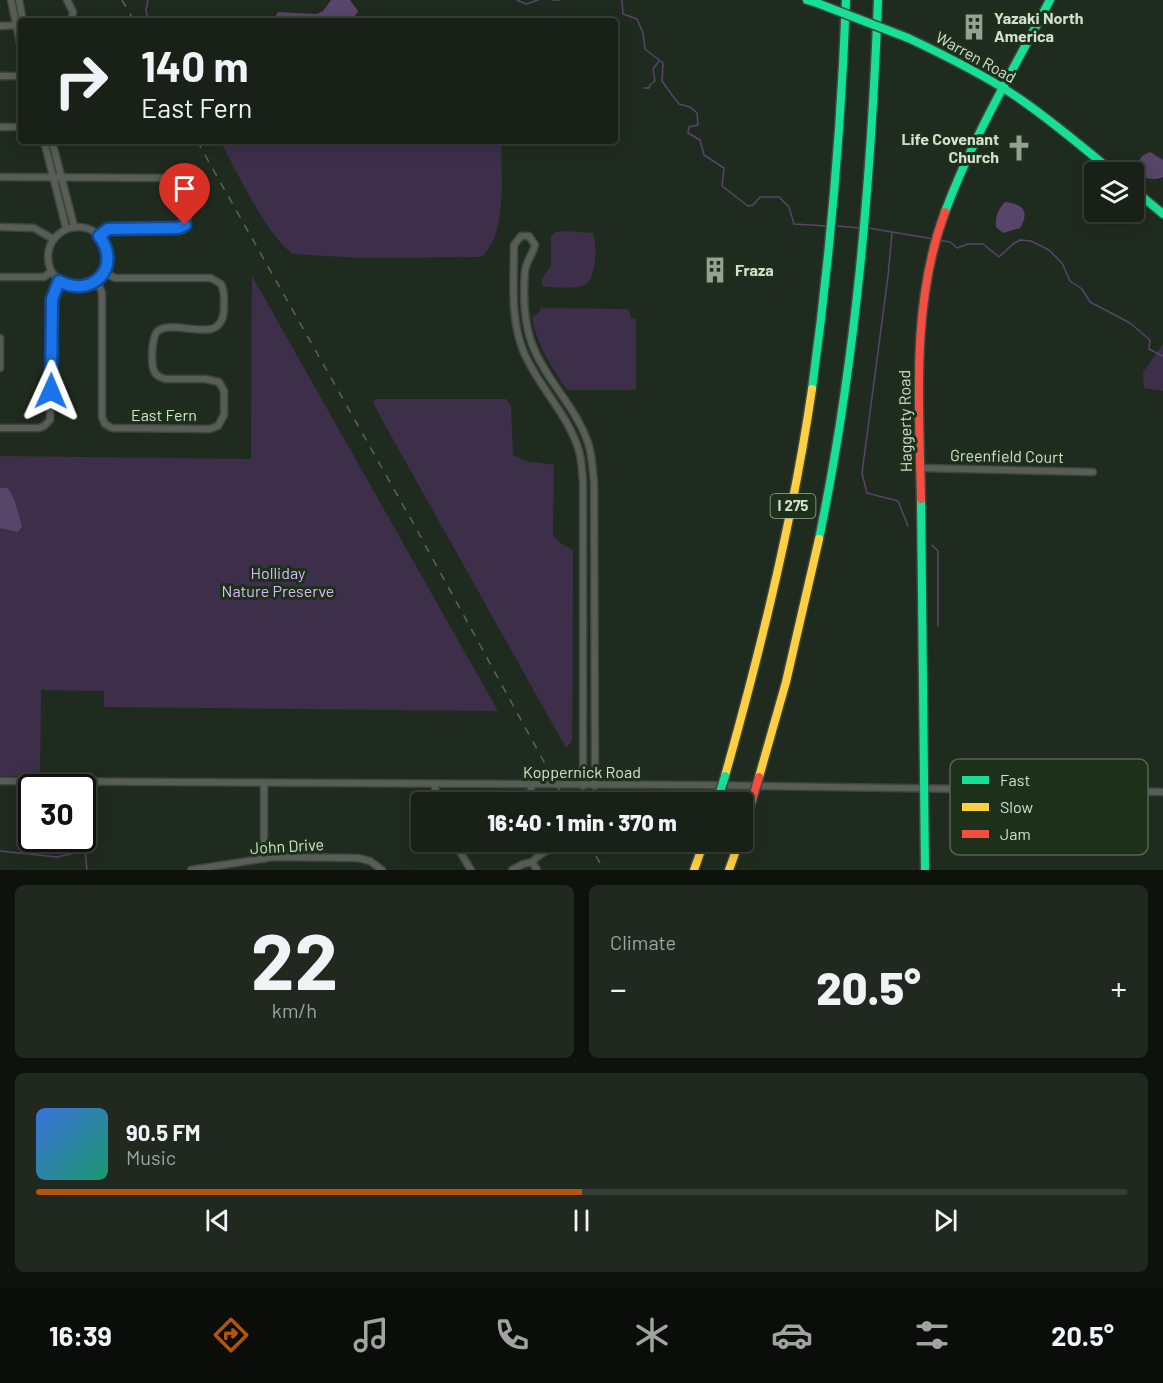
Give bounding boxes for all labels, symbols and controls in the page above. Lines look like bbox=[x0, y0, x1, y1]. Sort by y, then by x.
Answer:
place label: Yazaki North America bbox=[994, 8, 1084, 45]
building icon: Yazaki North America bbox=[959, 12, 989, 42]
street label: Warren Road bbox=[933, 27, 1020, 86]
text: 140 m bbox=[141, 40, 249, 90]
icon: right bbox=[42, 42, 120, 120]
text: East Fern bbox=[141, 91, 252, 123]
place label: Life Covenant Church bbox=[901, 129, 999, 166]
church icon: Life Covenant Church bbox=[1004, 133, 1034, 163]
map controls bbox=[1084, 162, 1144, 222]
button: layers bbox=[1084, 162, 1144, 222]
pin bbox=[159, 163, 210, 225]
icon: arrive bbox=[168, 172, 201, 205]
building icon: Fraza bbox=[700, 255, 730, 285]
place label: Fraza bbox=[735, 260, 774, 279]
position arrow bbox=[19, 359, 83, 423]
street label: Haggerty Road bbox=[894, 370, 915, 472]
street label: East Fern bbox=[131, 405, 197, 424]
street label: Greenfield Court bbox=[950, 445, 1064, 466]
road number: I 275 bbox=[770, 494, 816, 518]
park label: Holliday Nature Preserve bbox=[222, 563, 334, 600]
legend bbox=[950, 759, 1148, 855]
street label: Koppernick Road bbox=[523, 762, 641, 781]
text: Fast bbox=[1000, 770, 1030, 789]
speed limit sign: 30 bbox=[18, 774, 96, 852]
text: Slow bbox=[1000, 797, 1033, 816]
text: 16:40 · 1 min · 370 m bbox=[487, 809, 677, 835]
text: Jam bbox=[1000, 824, 1031, 843]
street label: John Drive bbox=[249, 834, 324, 857]
text: 22 bbox=[251, 912, 338, 1006]
text: Climate bbox=[610, 930, 676, 954]
text: 20.5° bbox=[816, 960, 921, 1014]
text: − bbox=[610, 968, 627, 1008]
text: + bbox=[1111, 968, 1127, 1008]
text: km/h bbox=[272, 998, 317, 1022]
text: 90.5 FM bbox=[126, 1119, 200, 1145]
text: Music bbox=[126, 1145, 176, 1169]
icon: previous bbox=[201, 1204, 234, 1237]
icon: pause bbox=[565, 1204, 598, 1237]
icon: next bbox=[929, 1204, 962, 1237]
icon: directions bbox=[210, 1314, 252, 1356]
icon: music bbox=[350, 1314, 392, 1356]
icon: phone bbox=[491, 1314, 533, 1356]
icon: climate bbox=[631, 1314, 673, 1356]
icon: car bbox=[771, 1314, 813, 1356]
icon: filters bbox=[911, 1314, 953, 1356]
text: 16:39 bbox=[49, 1319, 112, 1351]
text: 20.5° bbox=[1051, 1319, 1114, 1351]

